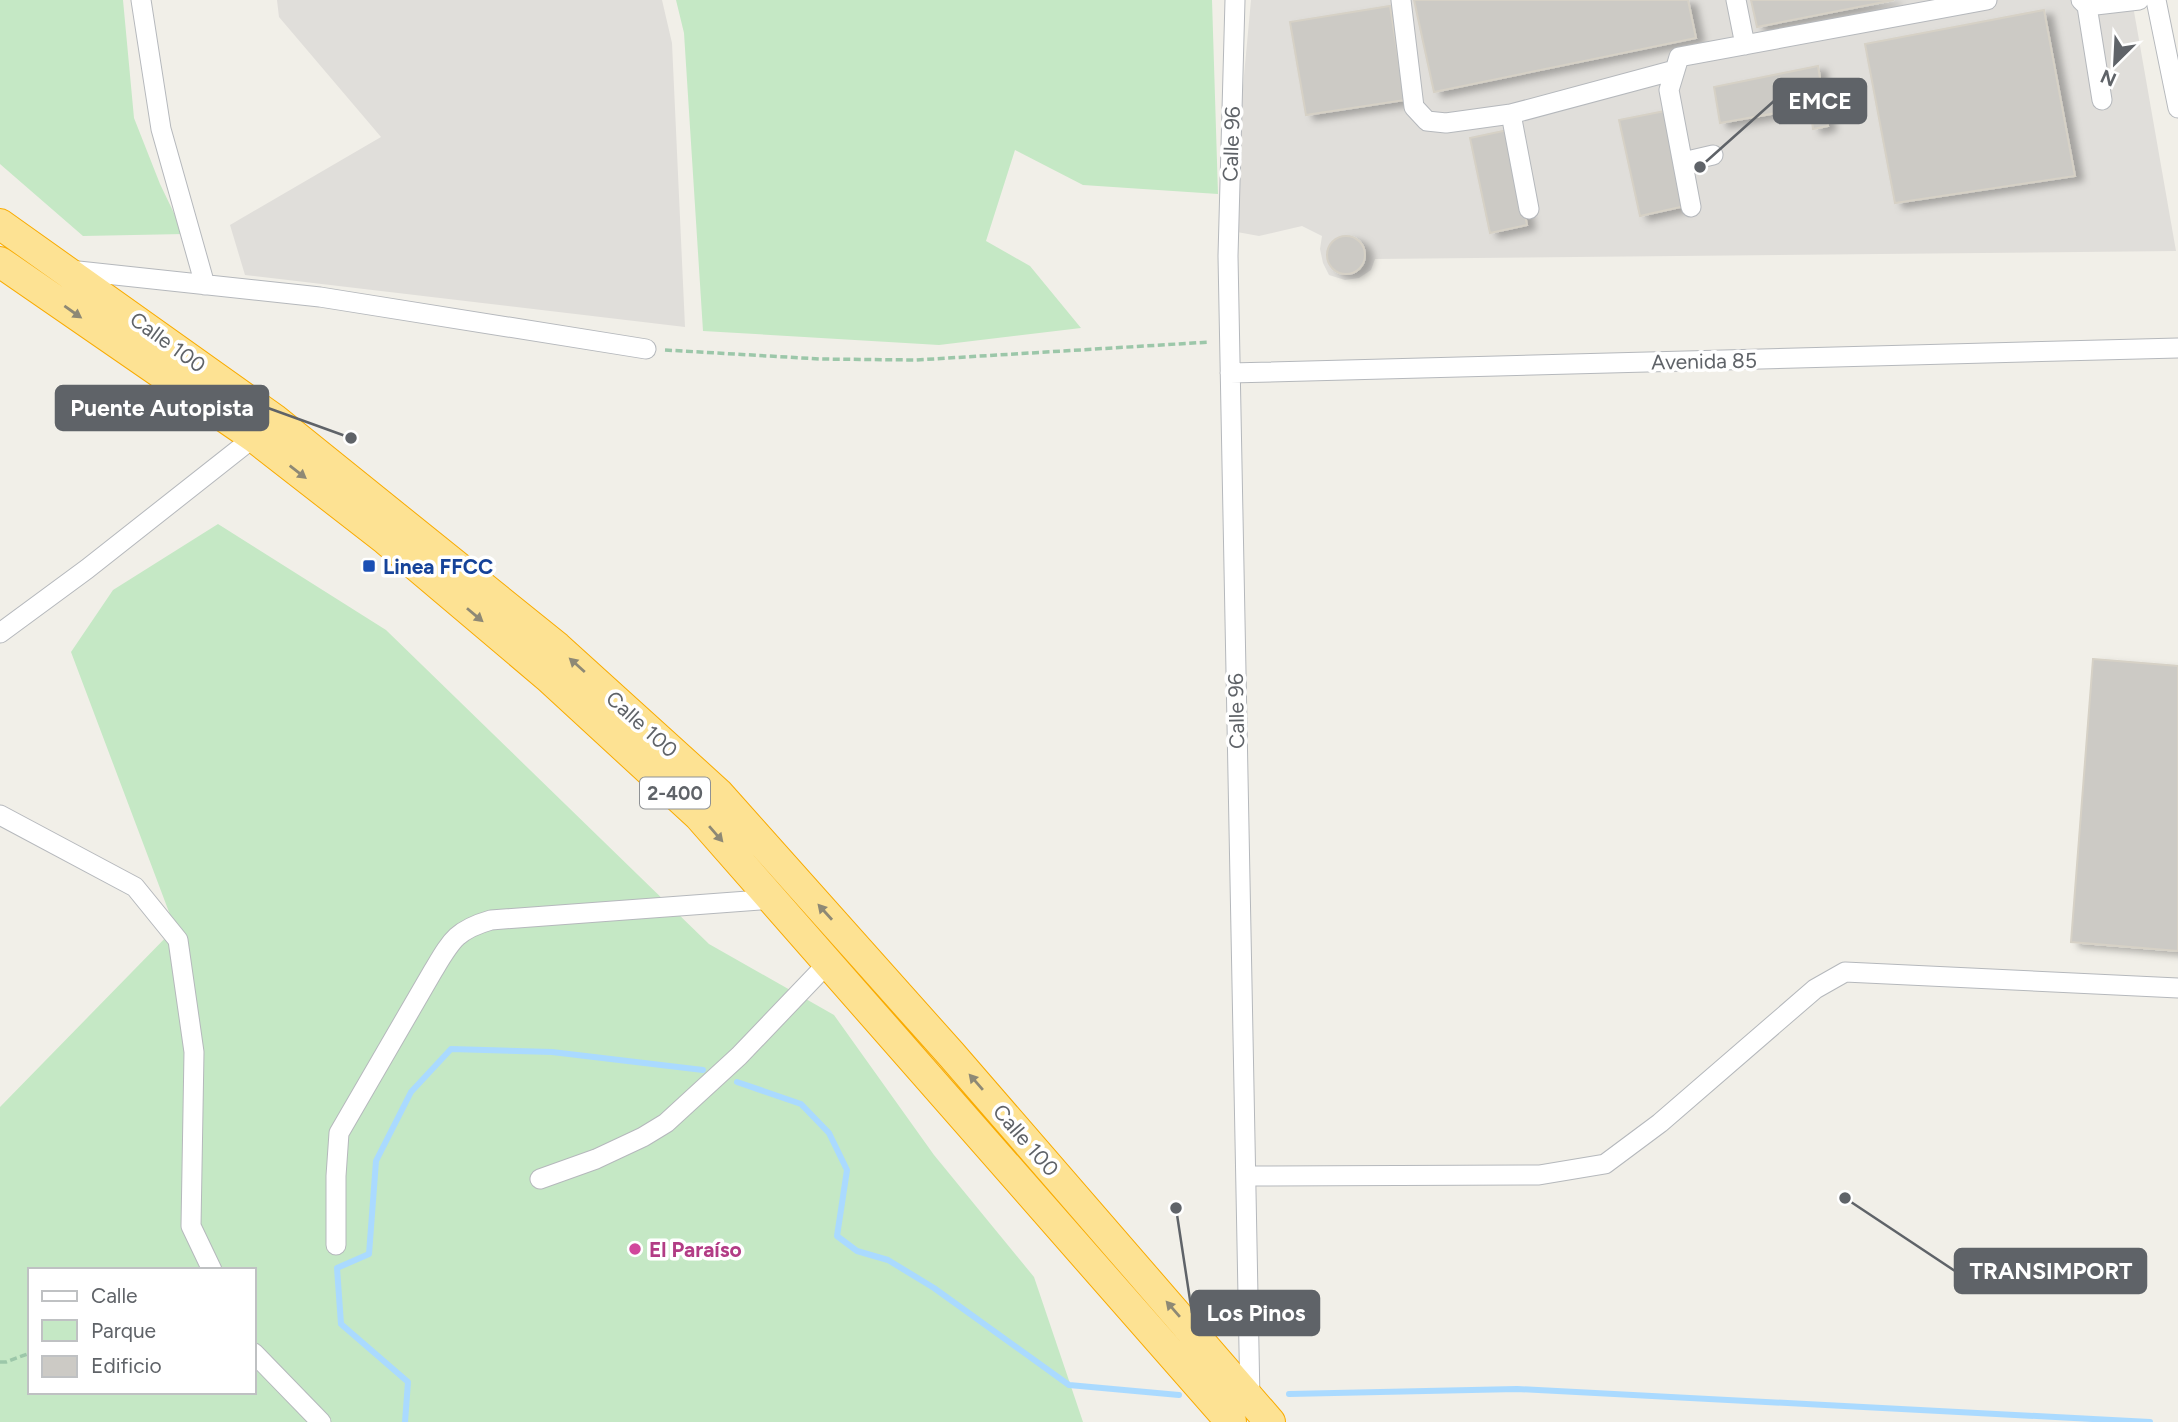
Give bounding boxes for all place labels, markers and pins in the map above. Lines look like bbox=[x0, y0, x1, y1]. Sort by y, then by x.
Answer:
callout: EMCE bbox=[1774, 79, 1866, 123]
callout: Puente Autopista bbox=[56, 386, 268, 430]
place label: Linea FFCC bbox=[383, 554, 493, 579]
marker: Linea FFCC bbox=[361, 558, 377, 574]
place label: El Paraíso bbox=[649, 1237, 742, 1262]
marker: El Paraíso bbox=[627, 1241, 643, 1257]
callout: TRANSIMPORT bbox=[1955, 1249, 2146, 1293]
callout: Los Pinos bbox=[1192, 1291, 1319, 1335]

